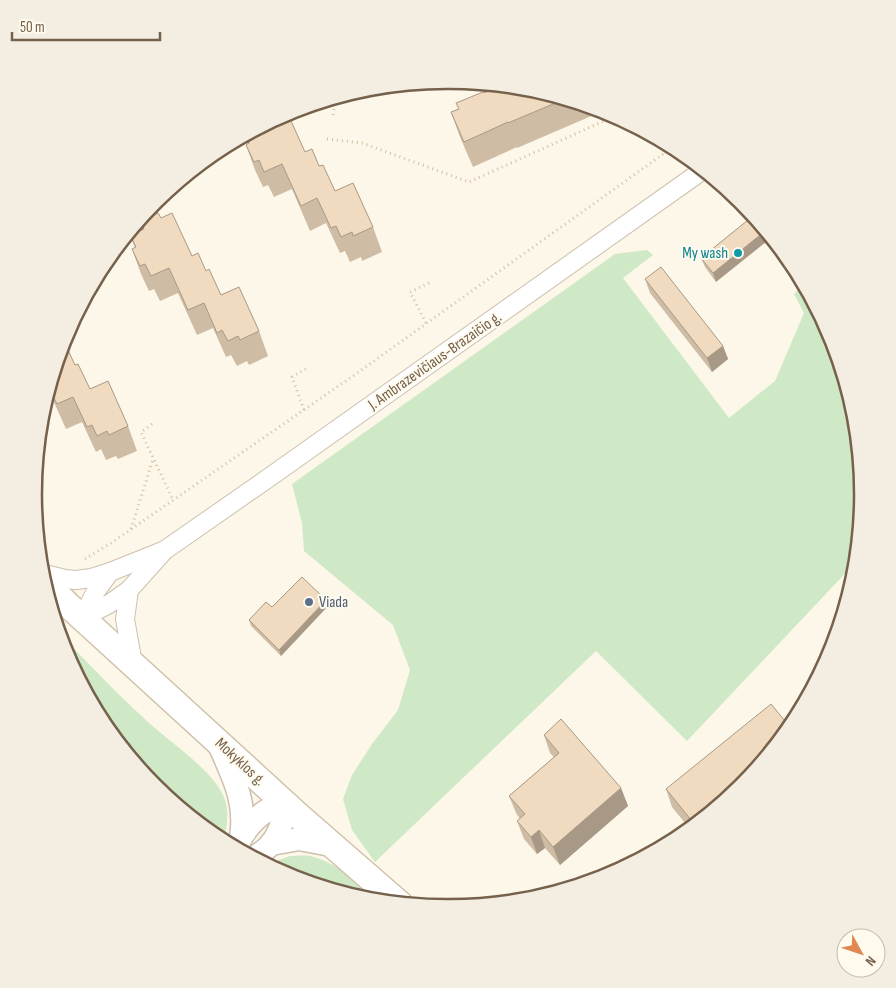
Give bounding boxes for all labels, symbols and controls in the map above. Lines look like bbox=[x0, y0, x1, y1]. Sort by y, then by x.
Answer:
scale bar bbox=[12, 10, 160, 42]
text: 50 m bbox=[20, 18, 45, 37]
place label: My wash bbox=[682, 244, 728, 263]
marker: My wash bbox=[732, 247, 744, 259]
street label: J. Ambrazevičiaus-Brazaičio g. bbox=[364, 308, 505, 415]
place label: Viada bbox=[319, 593, 348, 612]
marker: Viada bbox=[303, 596, 315, 608]
street label: Mokyklos g. bbox=[211, 734, 269, 790]
north arrow bbox=[836, 928, 886, 978]
text: N bbox=[862, 953, 879, 969]

